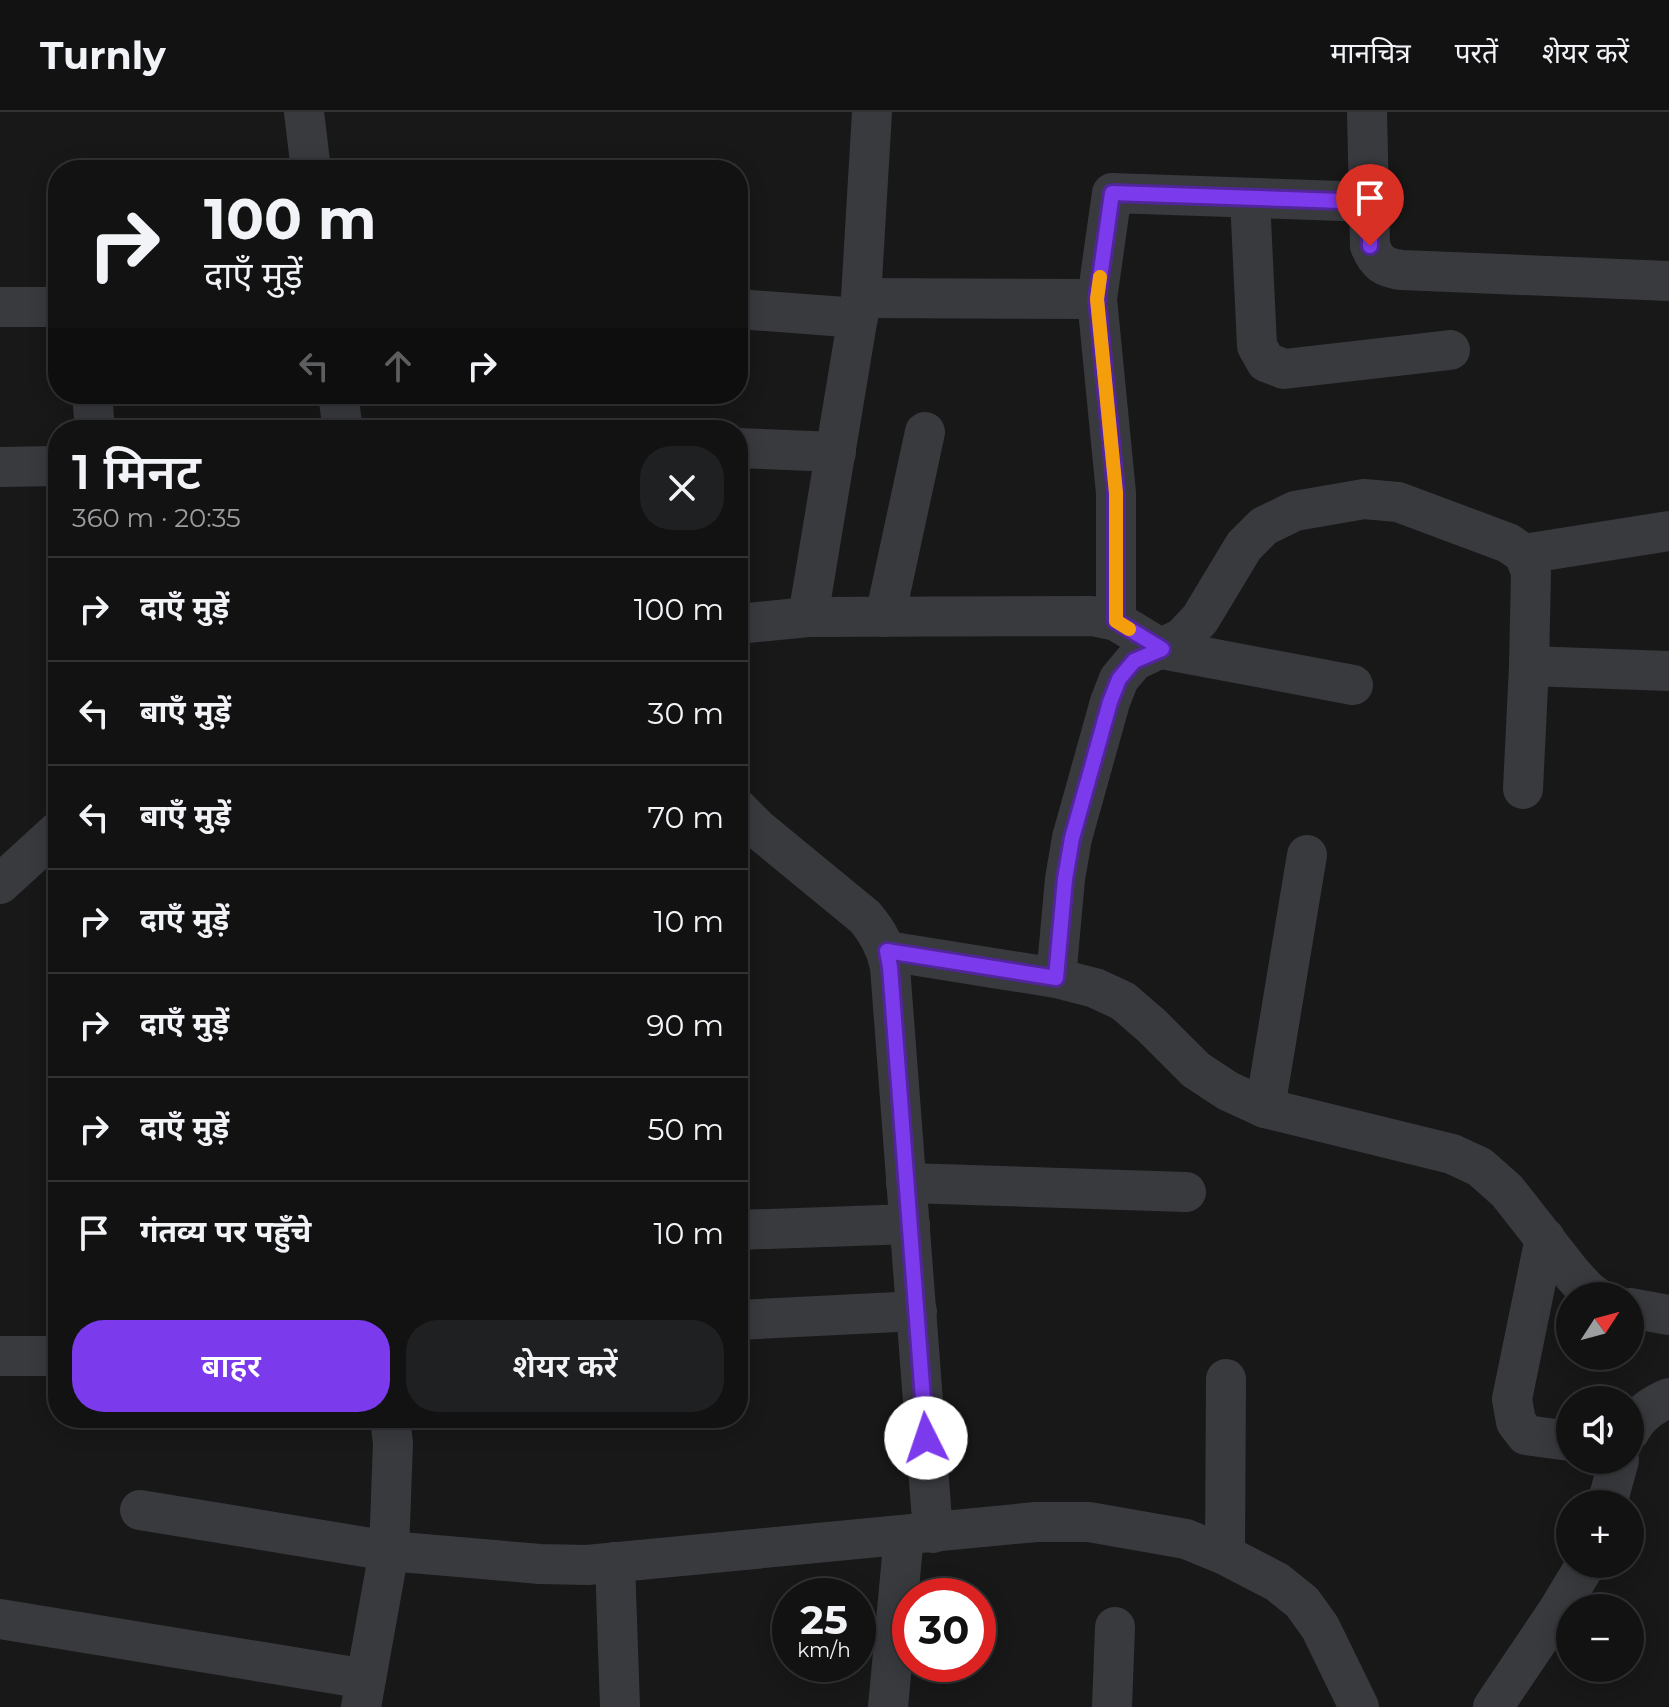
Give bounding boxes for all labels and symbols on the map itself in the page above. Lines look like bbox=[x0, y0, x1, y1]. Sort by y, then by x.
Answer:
pin bbox=[1336, 164, 1404, 246]
north arrow bbox=[1556, 1282, 1644, 1370]
position arrow bbox=[884, 1396, 968, 1480]
speed limit sign: 30 bbox=[892, 1578, 996, 1682]

